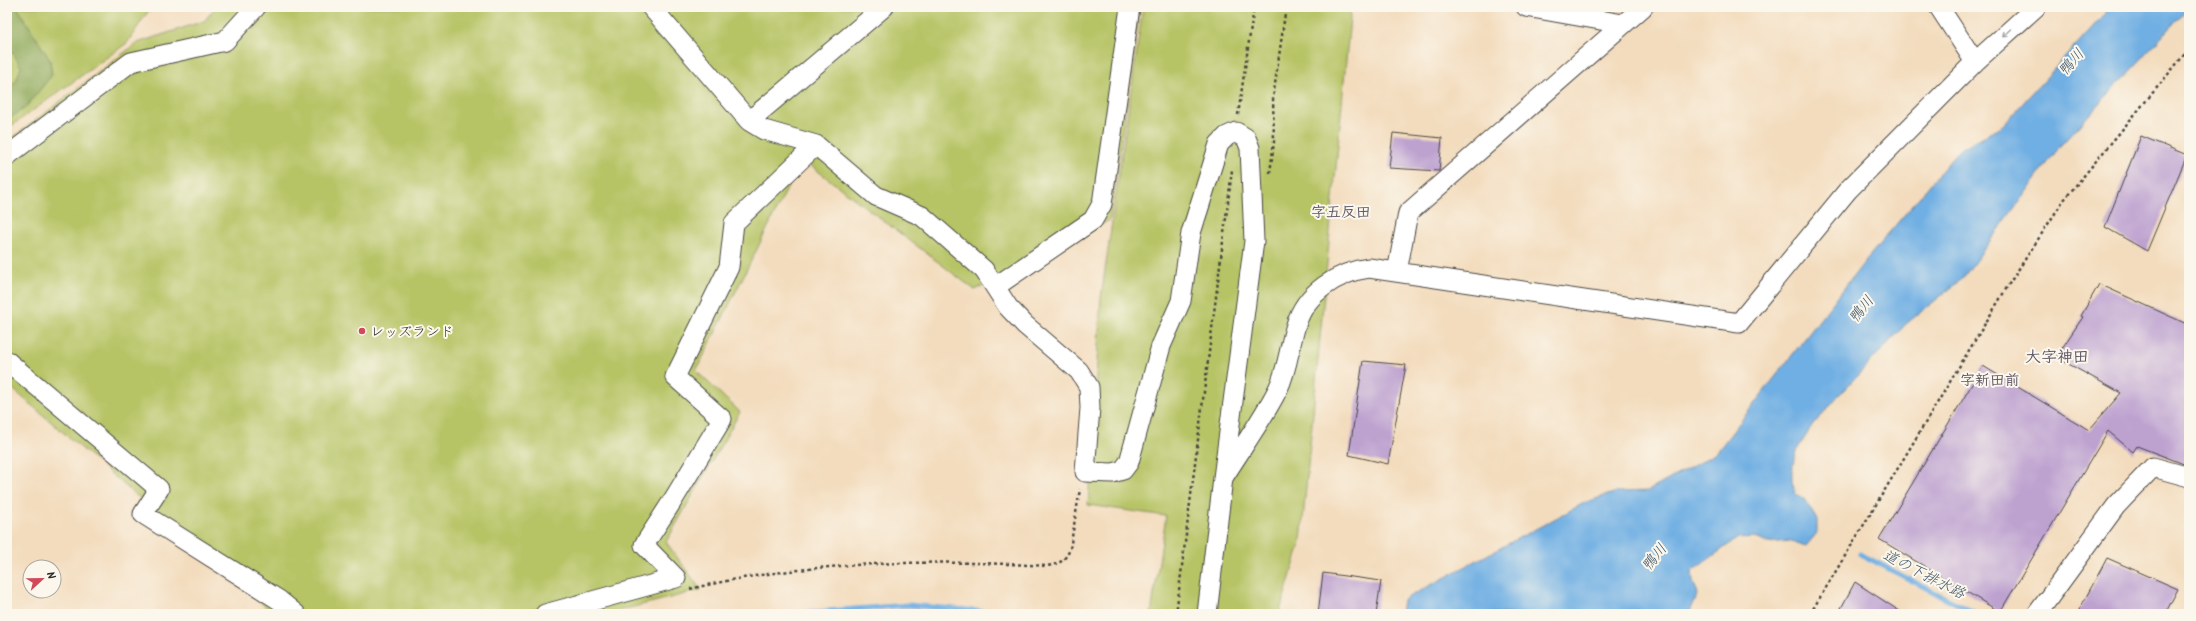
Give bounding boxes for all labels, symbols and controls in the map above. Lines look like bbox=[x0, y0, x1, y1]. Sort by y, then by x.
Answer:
one-way arrow bbox=[2002, 28, 2012, 37]
water label: 鴨川 bbox=[2053, 43, 2091, 82]
district label: 字五反田 bbox=[1311, 201, 1371, 225]
water label: 鴨川 bbox=[1843, 290, 1881, 329]
place label: レッズランド bbox=[370, 321, 454, 343]
marker: レッズランド bbox=[357, 326, 367, 336]
district label: 大字神田 bbox=[2025, 345, 2089, 370]
district label: 字新田前 bbox=[1960, 369, 2020, 393]
water label: 鴨川 bbox=[1636, 538, 1674, 577]
water label: 道の下排水路 bbox=[1878, 544, 1970, 606]
north arrow bbox=[22, 559, 62, 599]
text: N bbox=[41, 569, 60, 582]

